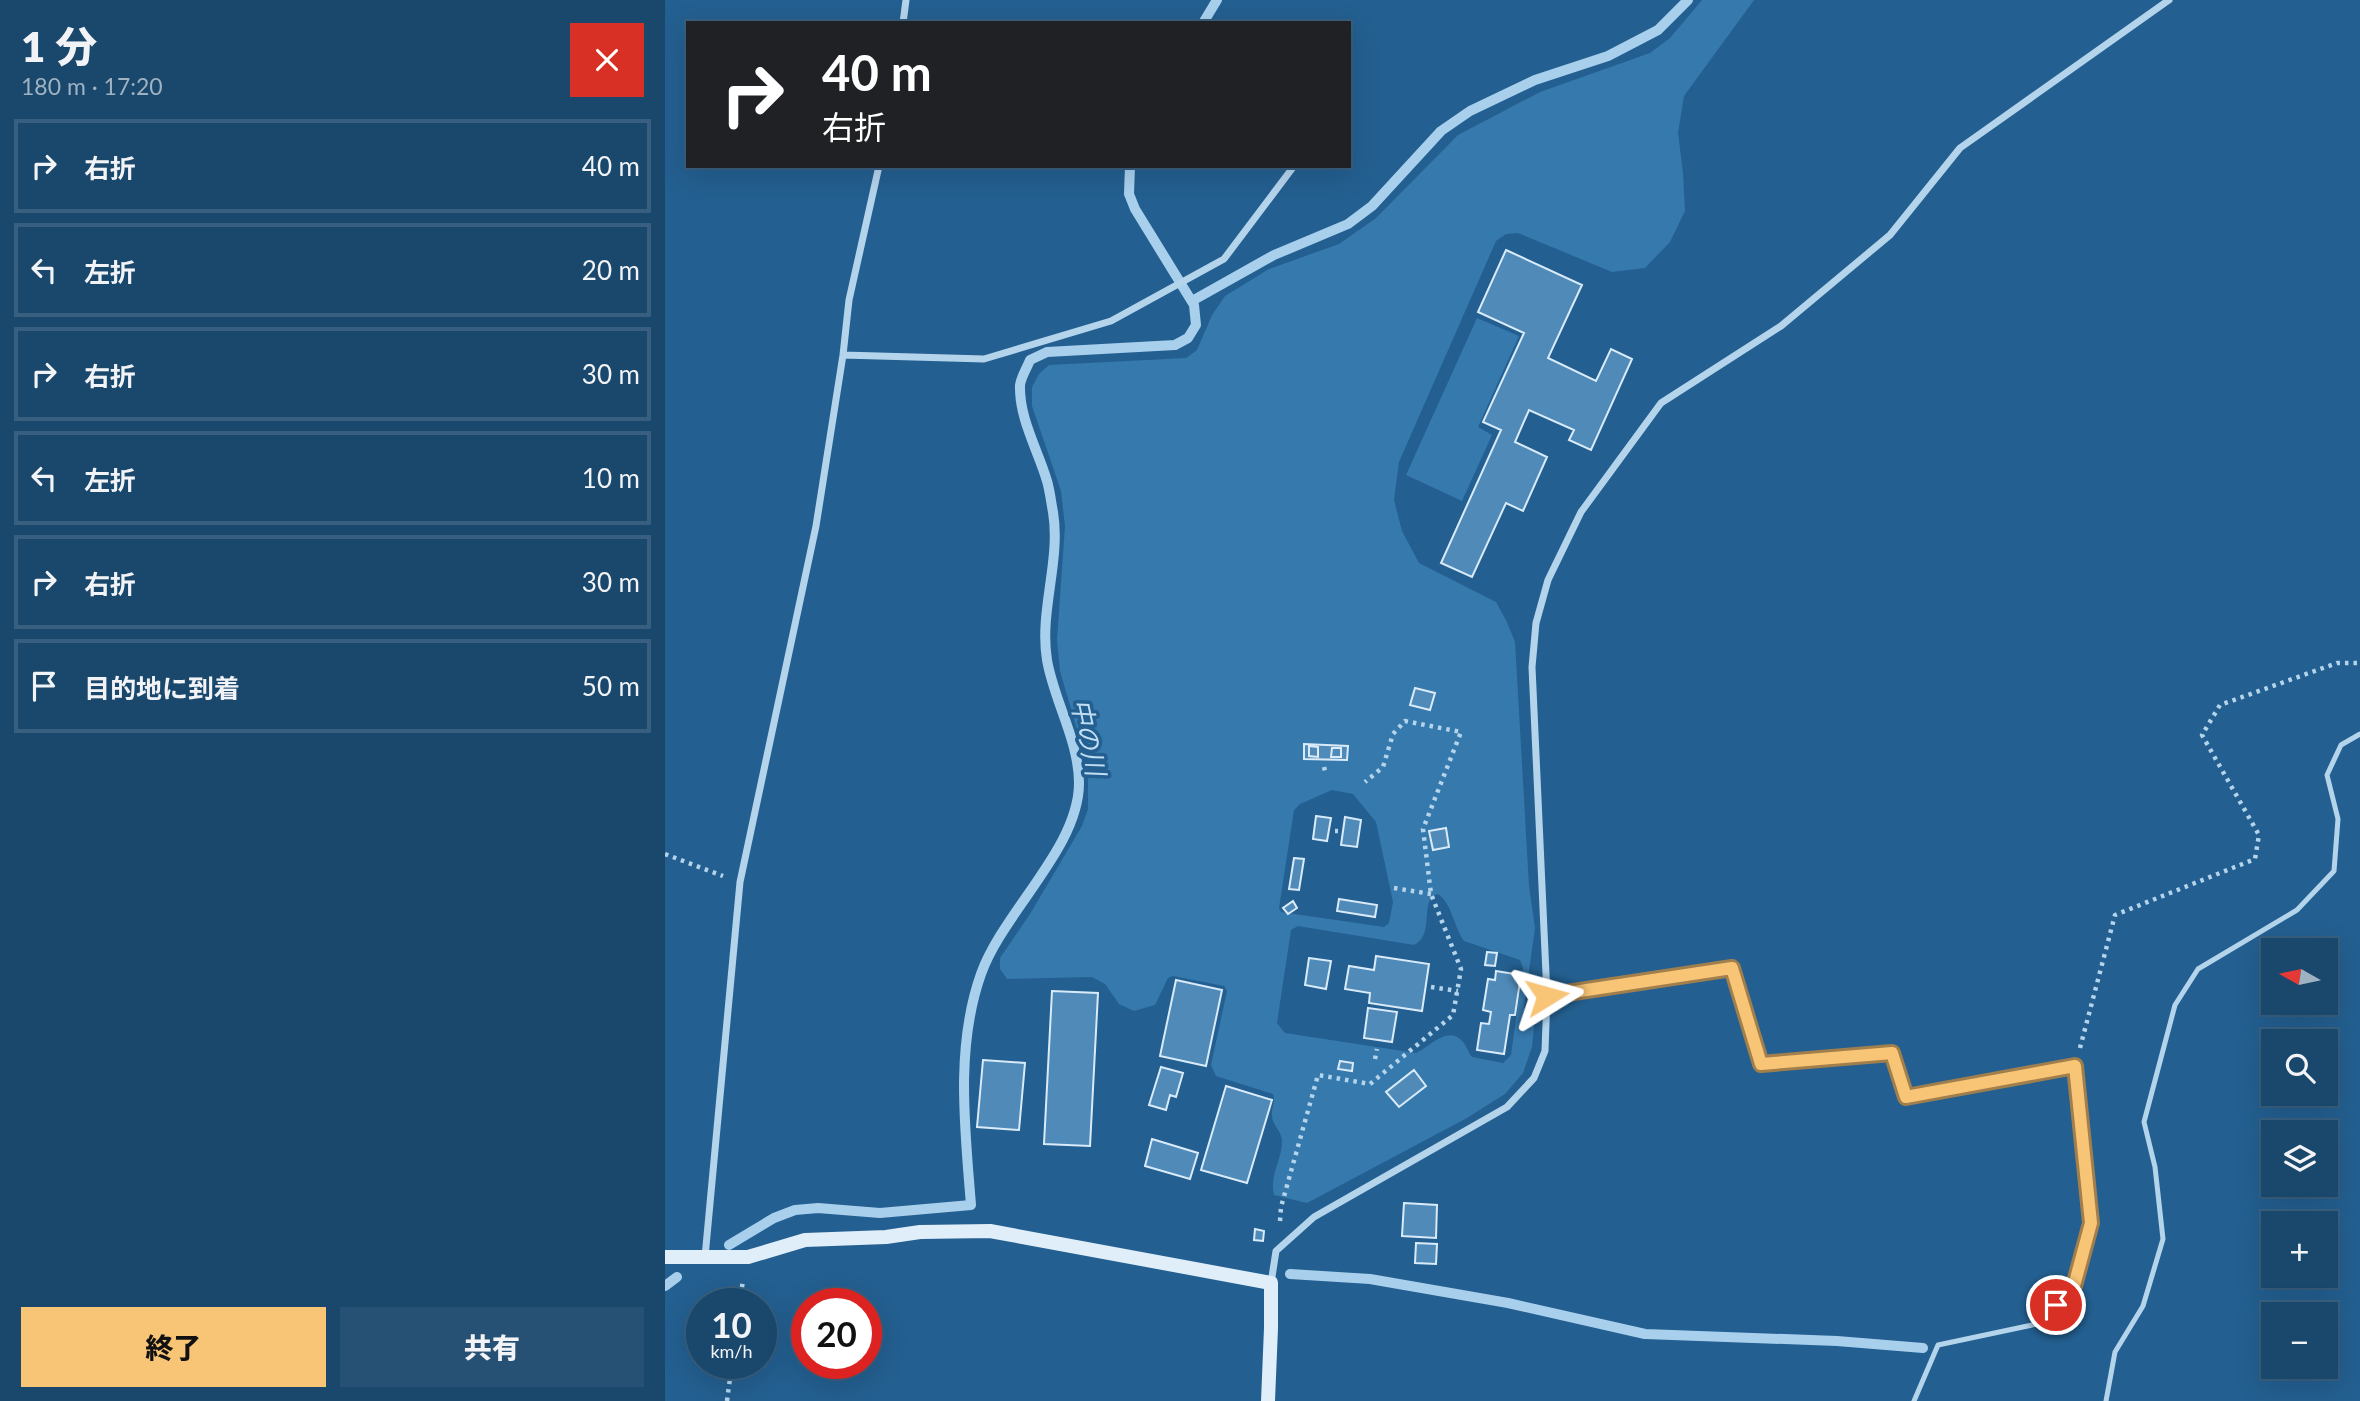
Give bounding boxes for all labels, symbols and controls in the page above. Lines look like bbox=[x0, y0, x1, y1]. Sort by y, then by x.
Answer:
text: 1 分 bbox=[21, 21, 97, 71]
button: close bbox=[570, 23, 644, 97]
text: 40 m bbox=[822, 43, 932, 101]
icon: right bbox=[707, 49, 798, 140]
text: 180 m · 17:20 bbox=[21, 72, 163, 100]
text: 右折 bbox=[822, 107, 886, 146]
icon: right bbox=[25, 147, 63, 185]
text: 40 m bbox=[582, 150, 640, 182]
text: 右折 bbox=[84, 152, 136, 184]
icon: left bbox=[25, 251, 63, 289]
text: 20 m bbox=[582, 254, 640, 286]
text: 左折 bbox=[84, 256, 136, 288]
icon: right bbox=[25, 355, 63, 393]
text: 30 m bbox=[582, 358, 640, 390]
text: 右折 bbox=[84, 360, 136, 392]
icon: left bbox=[25, 459, 63, 497]
text: 10 m bbox=[582, 462, 640, 494]
text: 左折 bbox=[84, 464, 136, 496]
icon: right bbox=[25, 563, 63, 601]
text: 30 m bbox=[582, 566, 640, 598]
text: 右折 bbox=[84, 568, 136, 600]
icon: arrive bbox=[25, 667, 63, 705]
text: 50 m bbox=[582, 670, 640, 702]
text: 目的地に到着 bbox=[84, 672, 240, 704]
water label: 中の川 bbox=[1065, 696, 1113, 781]
north arrow bbox=[2261, 938, 2338, 1015]
map controls bbox=[2261, 938, 2338, 1379]
position arrow bbox=[1510, 959, 1584, 1033]
button: search bbox=[2261, 1029, 2338, 1106]
button: layers bbox=[2261, 1120, 2338, 1197]
button: + bbox=[2261, 1211, 2338, 1288]
pin bbox=[2026, 1275, 2086, 1335]
icon: arrive bbox=[2037, 1286, 2075, 1324]
speed limit sign: 20 bbox=[791, 1288, 882, 1379]
button: − bbox=[2261, 1302, 2338, 1379]
text: 10 bbox=[711, 1303, 752, 1345]
button: 終了 bbox=[21, 1307, 326, 1387]
button: 共有 bbox=[340, 1307, 644, 1387]
text: km/h bbox=[710, 1340, 753, 1362]

